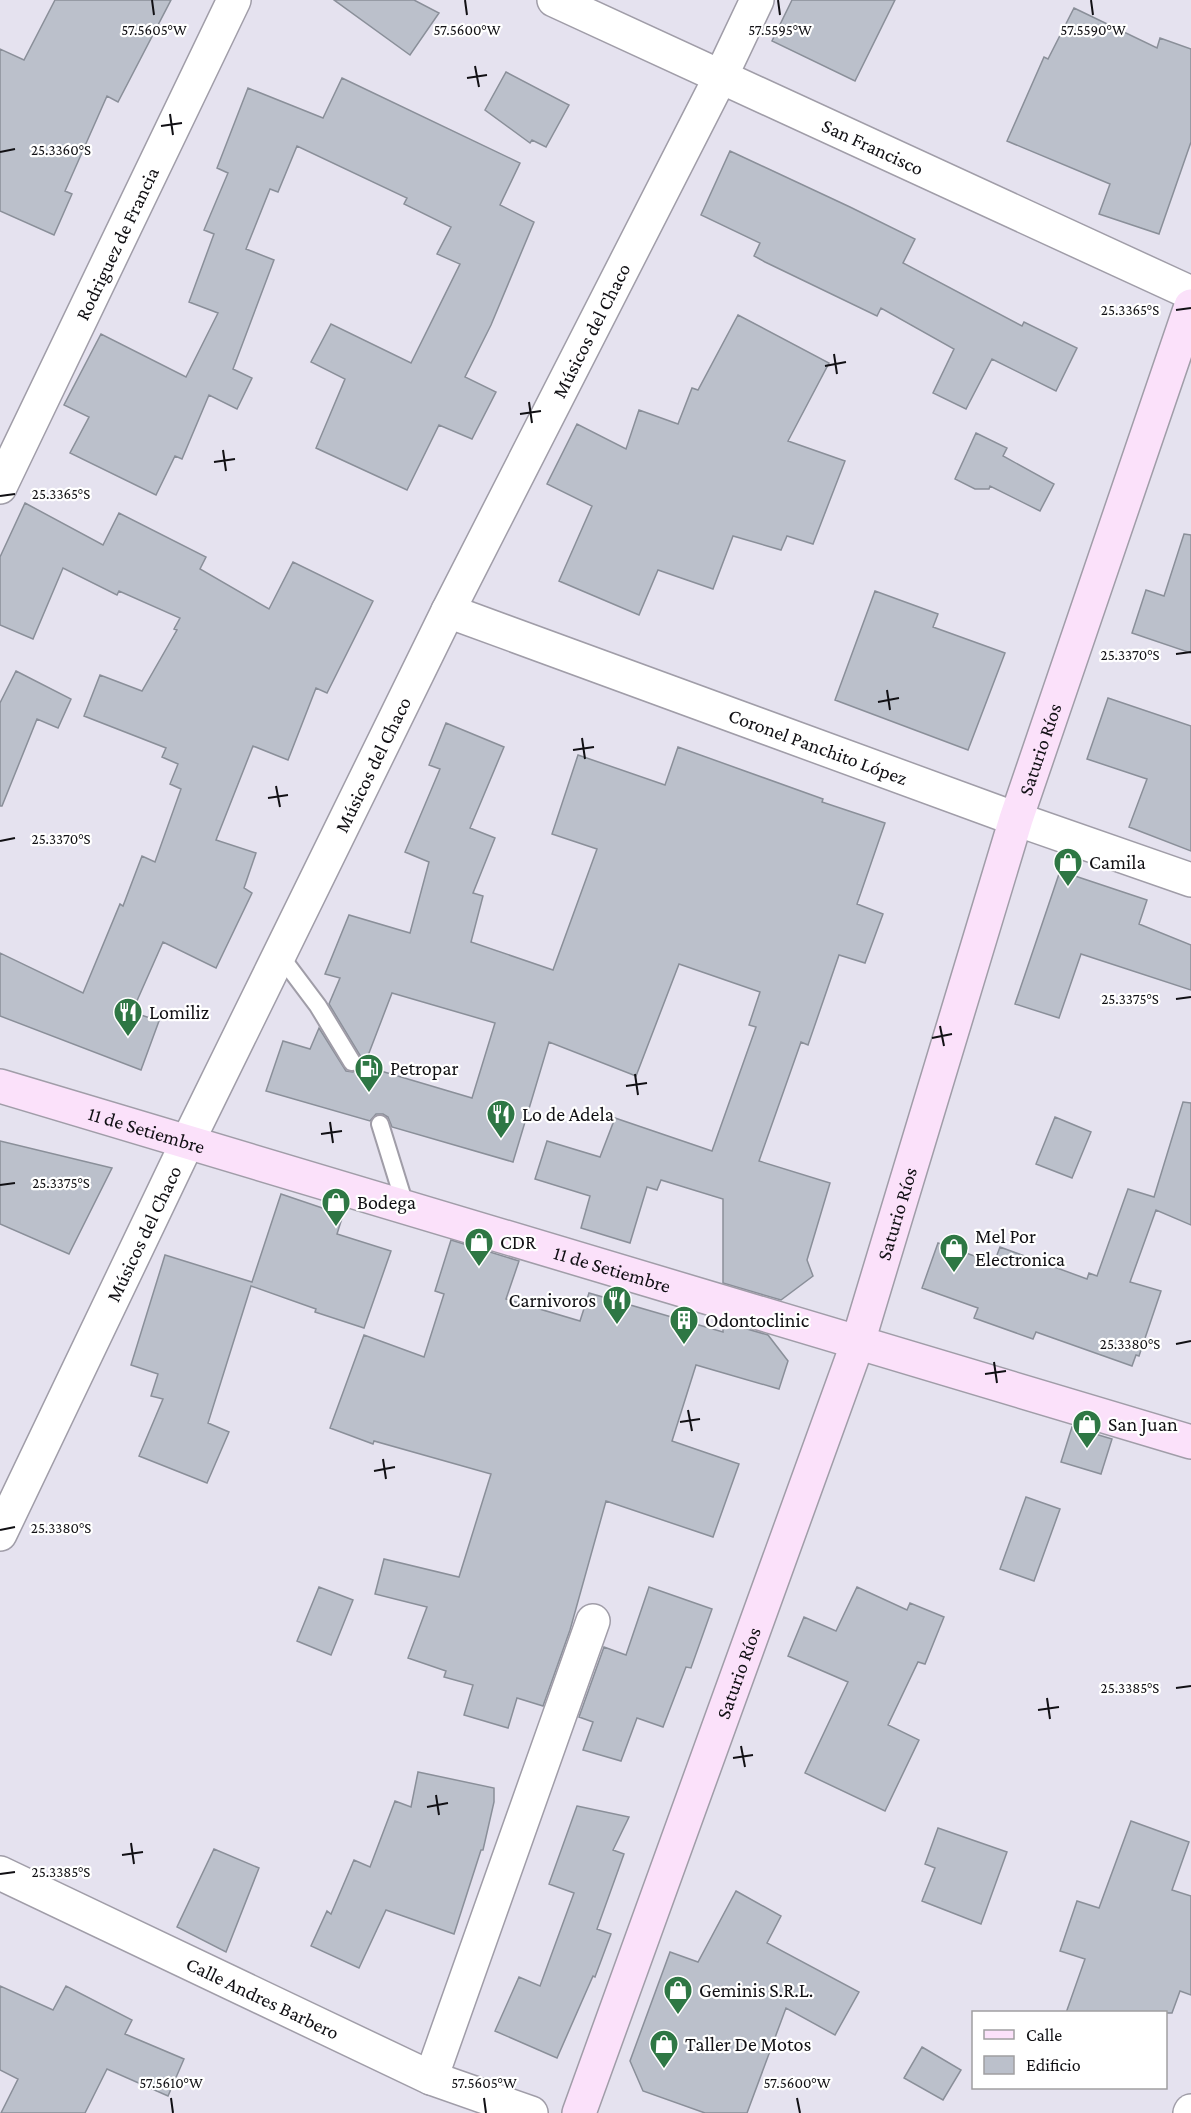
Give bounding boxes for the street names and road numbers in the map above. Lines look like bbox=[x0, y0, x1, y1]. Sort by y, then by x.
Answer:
street label: San Francisco bbox=[819, 114, 927, 180]
street label: Rodriguez de Francia bbox=[71, 163, 163, 324]
street label: Músicos del Chaco bbox=[548, 259, 635, 401]
street label: Músicos del Chaco bbox=[330, 693, 415, 836]
street label: Saturio Ríos bbox=[1014, 700, 1066, 798]
street label: Coronel Panchito López bbox=[726, 704, 910, 789]
street label: 11 de Setiembre bbox=[86, 1102, 208, 1158]
street label: Músicos del Chaco bbox=[102, 1162, 186, 1305]
street label: Saturio Ríos bbox=[872, 1164, 921, 1263]
street label: 11 de Setiembre bbox=[551, 1241, 673, 1297]
street label: Saturio Ríos bbox=[712, 1624, 765, 1722]
street label: Calle Andres Barbero bbox=[183, 1952, 343, 2044]

